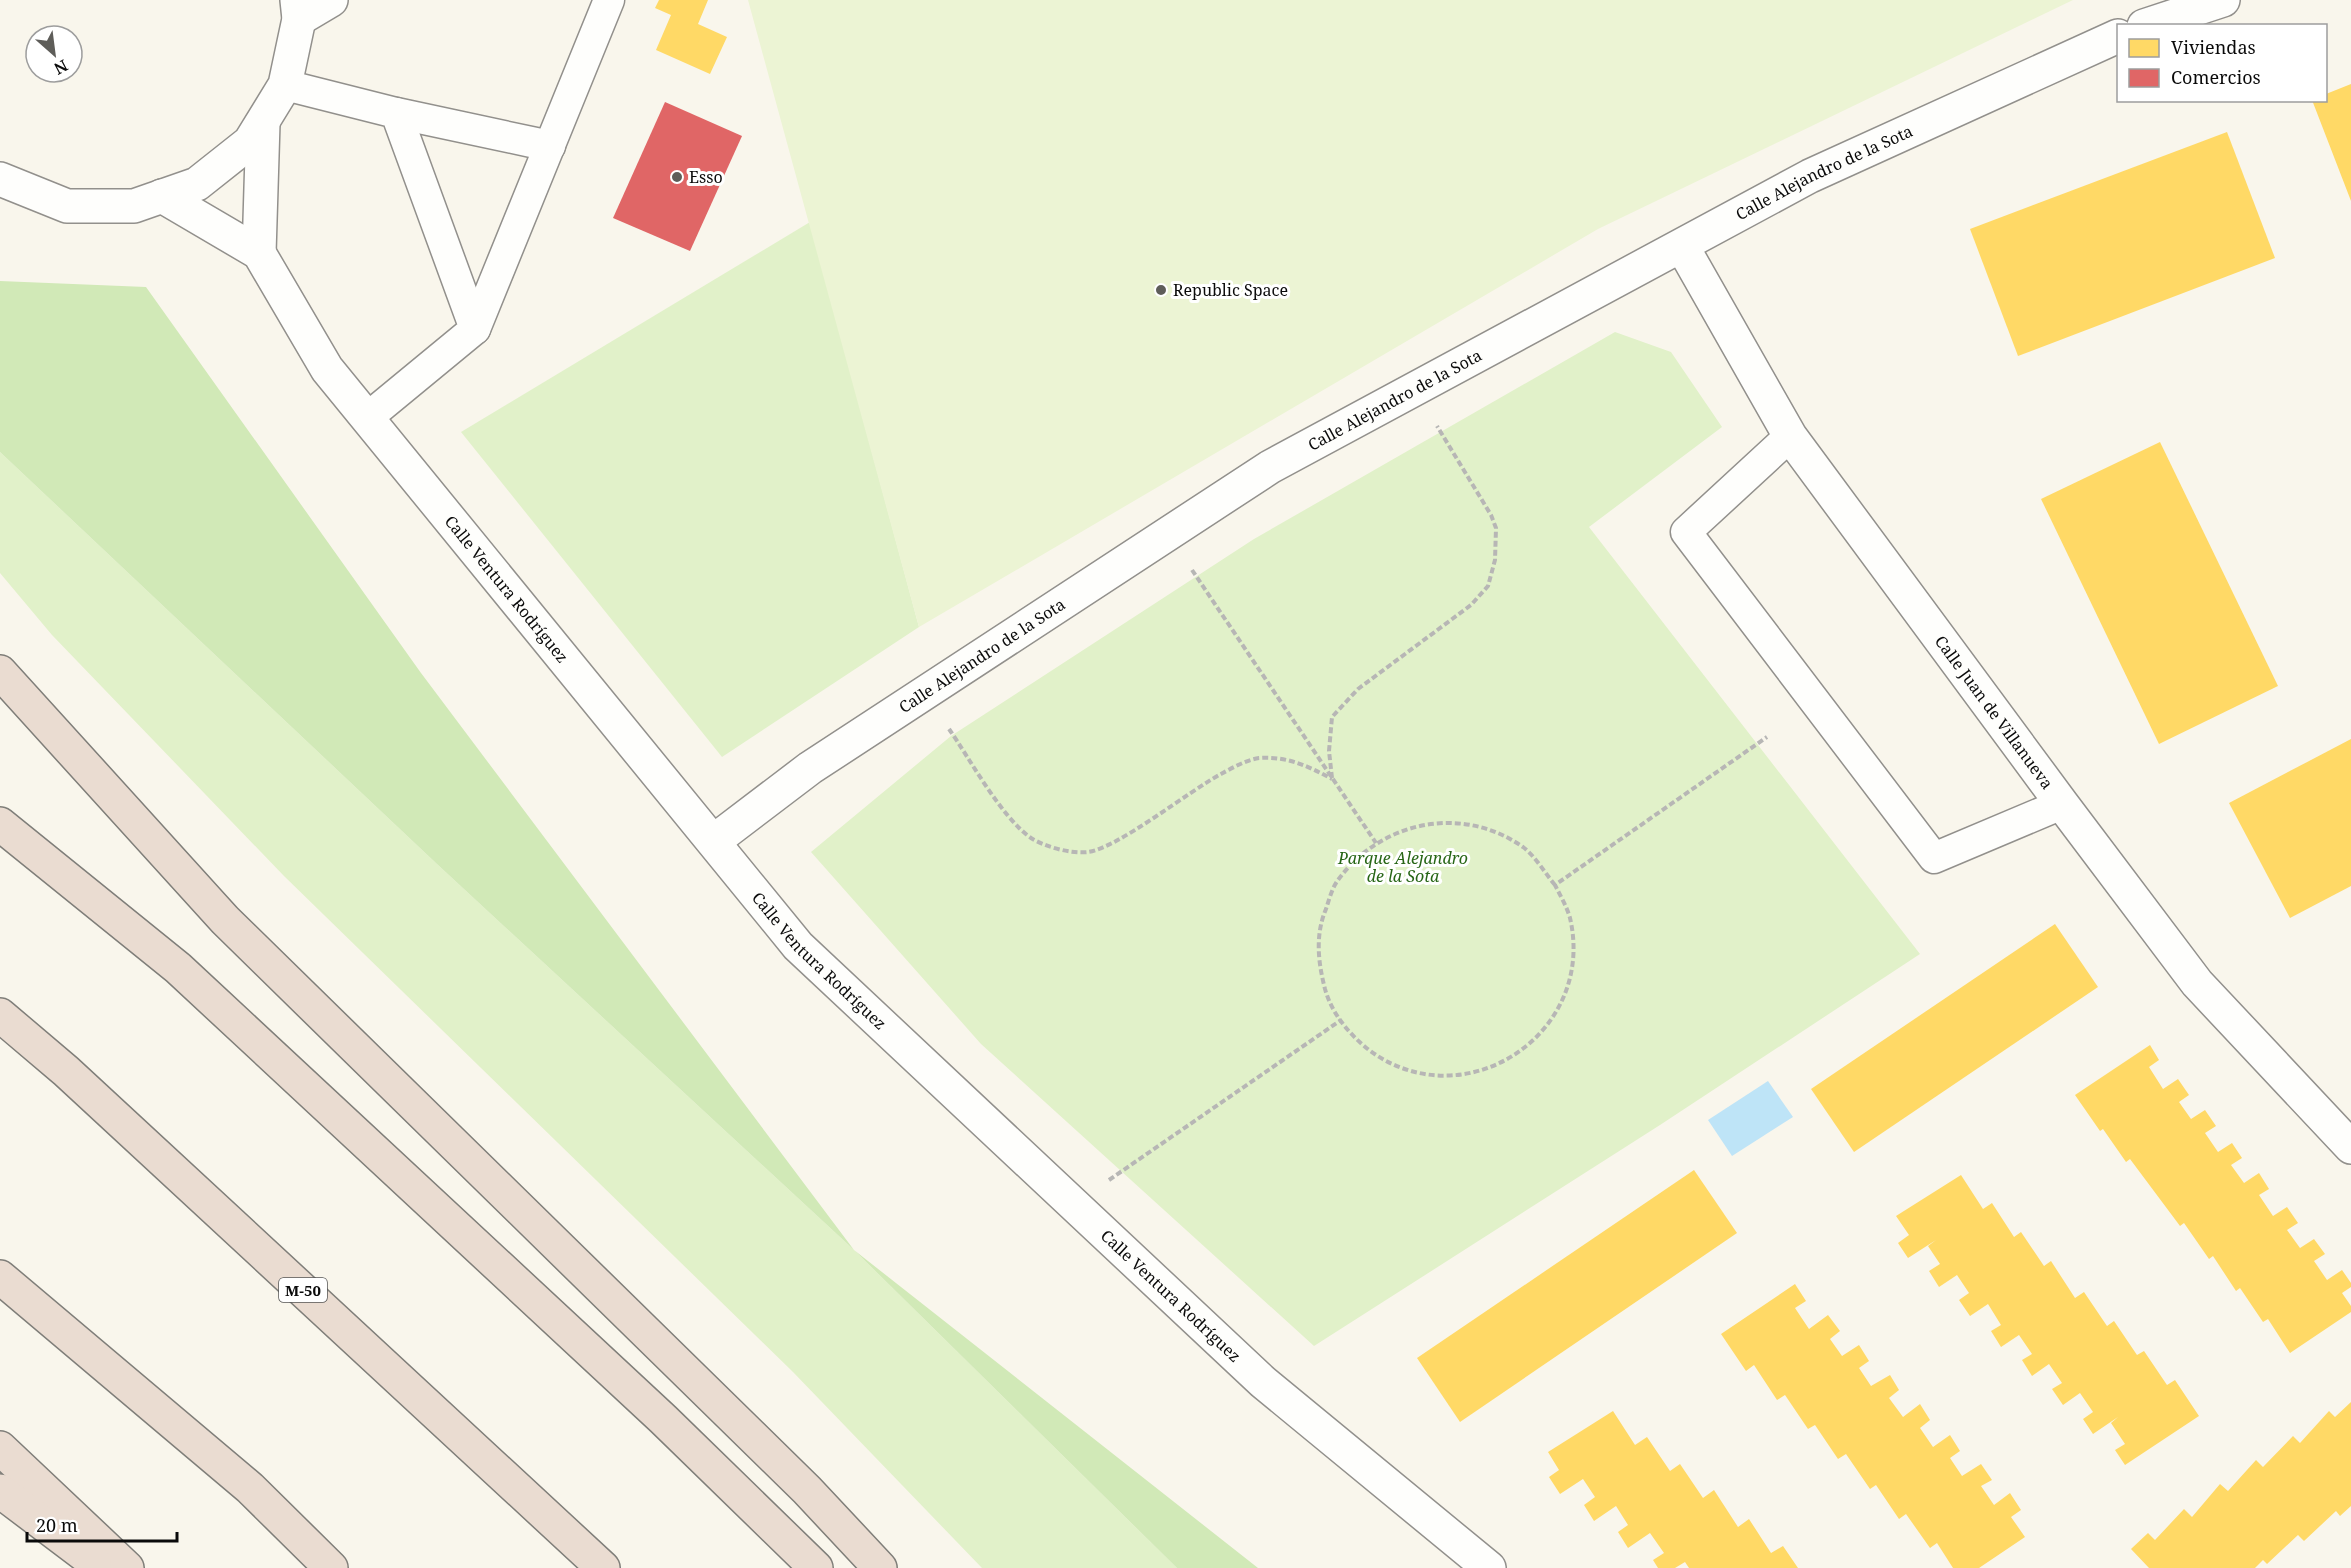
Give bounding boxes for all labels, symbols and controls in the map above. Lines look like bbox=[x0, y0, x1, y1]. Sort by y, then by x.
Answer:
north arrow bbox=[24, 24, 84, 84]
legend bbox=[2117, 24, 2327, 102]
text: Viviendas bbox=[2171, 35, 2256, 59]
text: N bbox=[50, 55, 72, 80]
text: Comercios bbox=[2171, 65, 2261, 89]
street label: Calle Alejandro de la Sota bbox=[1732, 120, 1916, 225]
place label: Esso bbox=[689, 166, 723, 188]
marker: Esso bbox=[670, 170, 684, 184]
place label: Republic Space bbox=[1173, 279, 1288, 301]
marker: Republic Space bbox=[1154, 283, 1168, 297]
street label: Calle Alejandro de la Sota bbox=[1304, 344, 1486, 456]
street label: Calle Ventura Rodríguez bbox=[440, 511, 573, 667]
street label: Calle Alejandro de la Sota bbox=[894, 593, 1069, 718]
street label: Calle Juan de Villanueva bbox=[1930, 631, 2058, 793]
park label: Parque Alejandro de la Sota bbox=[1337, 847, 1468, 887]
street label: Calle Ventura Rodríguez bbox=[747, 887, 891, 1034]
street label: Calle Ventura Rodríguez bbox=[1096, 1225, 1246, 1367]
road number: M-50 bbox=[279, 1278, 327, 1302]
scale bar bbox=[27, 1505, 177, 1543]
text: 20 m bbox=[36, 1513, 78, 1537]

